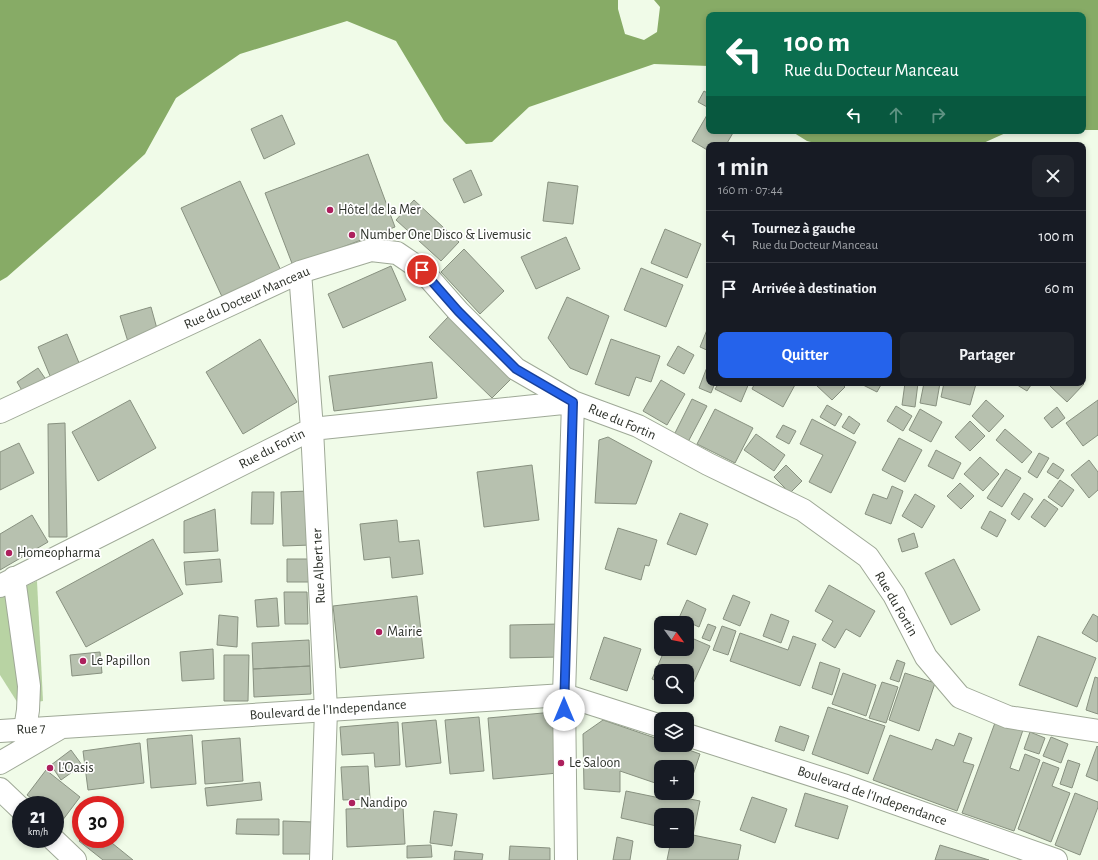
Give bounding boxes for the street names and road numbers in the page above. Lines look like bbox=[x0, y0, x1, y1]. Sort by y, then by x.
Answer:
street label: Rue du Docteur Manceau bbox=[182, 264, 312, 332]
street label: Rue du Fortin bbox=[586, 401, 658, 443]
street label: Rue du Fortin bbox=[237, 426, 307, 472]
street label: Rue Albert 1er bbox=[310, 527, 328, 604]
street label: Rue du Fortin bbox=[872, 569, 920, 639]
street label: Boulevard de l'Independance bbox=[249, 698, 407, 722]
street label: Rue 7 bbox=[16, 721, 46, 737]
street label: Boulevard de l'Independance bbox=[795, 764, 949, 828]

